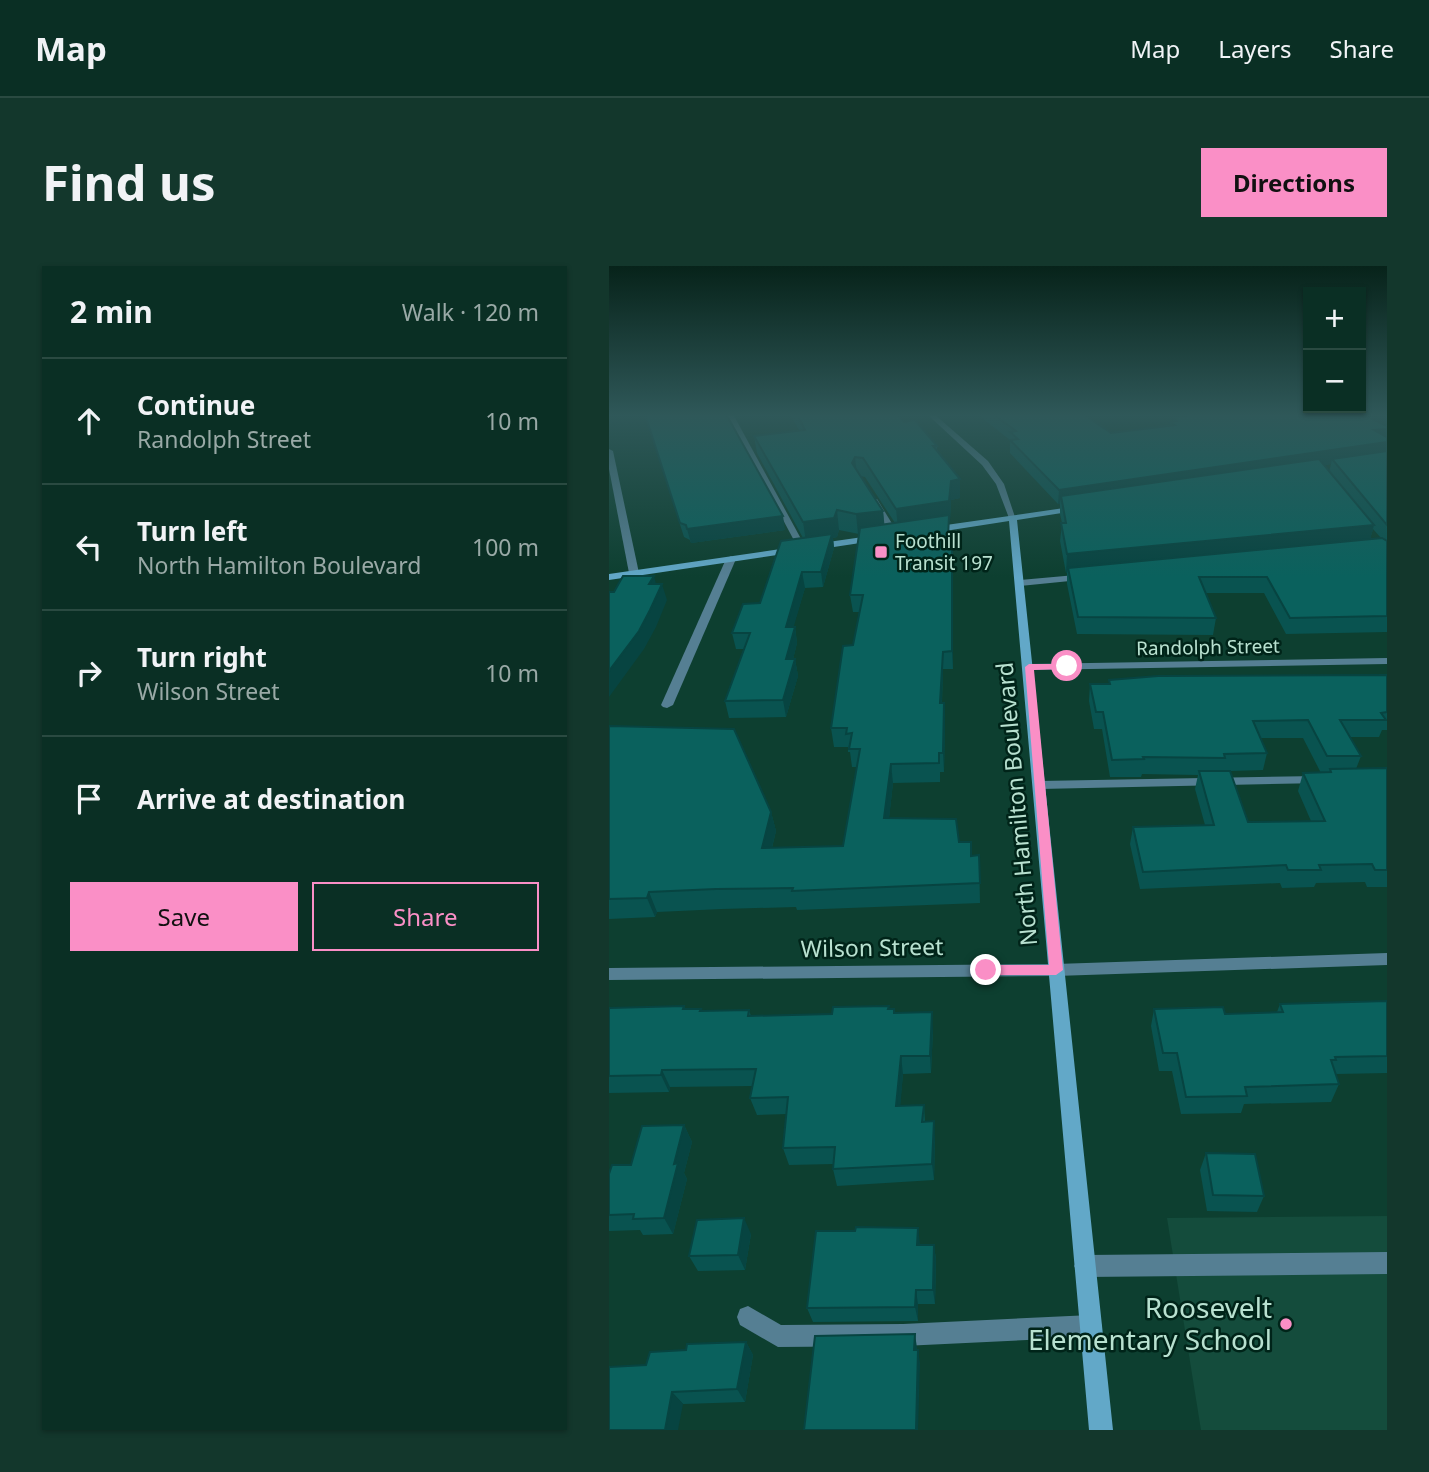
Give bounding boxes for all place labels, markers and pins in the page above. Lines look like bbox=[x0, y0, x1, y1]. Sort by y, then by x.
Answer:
place label: Foothill Transit 197 bbox=[895, 528, 993, 576]
marker: Foothill Transit 197 bbox=[873, 544, 889, 560]
place label: Roosevelt Elementary School bbox=[1028, 1288, 1272, 1358]
marker: Roosevelt Elementary School bbox=[1278, 1316, 1294, 1332]

